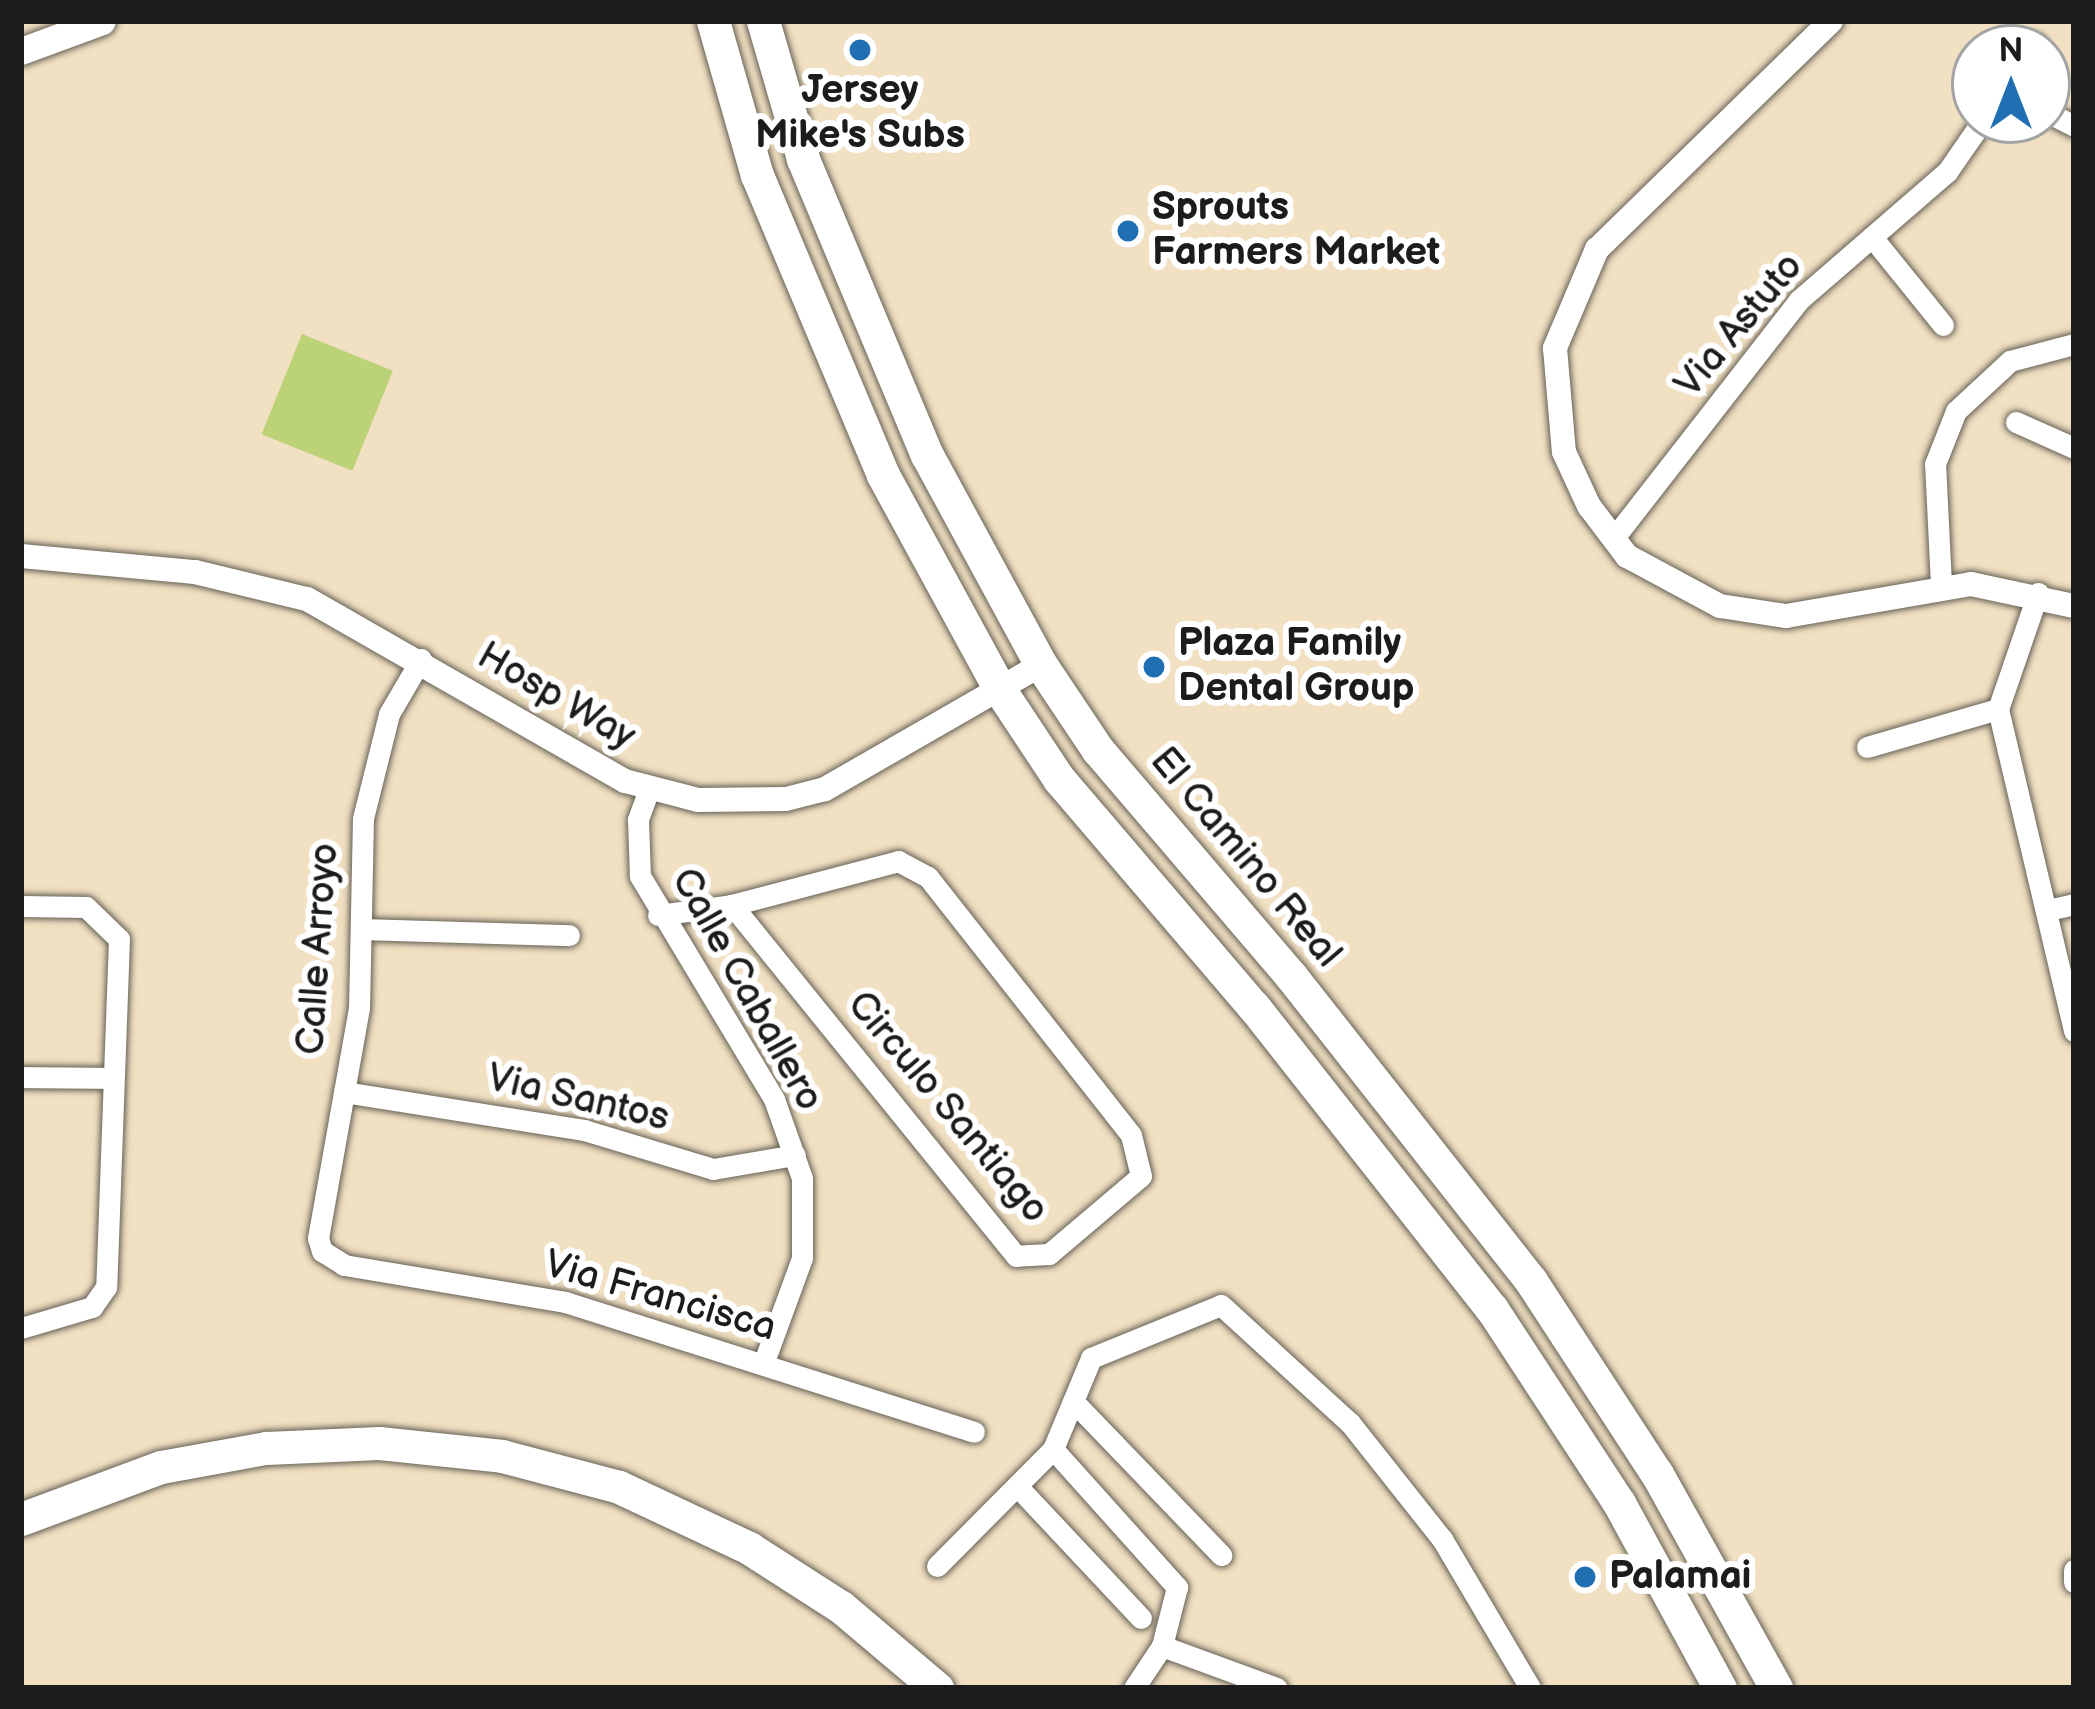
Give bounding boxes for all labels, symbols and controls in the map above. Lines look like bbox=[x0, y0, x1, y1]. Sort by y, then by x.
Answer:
north arrow bbox=[1951, 24, 2071, 144]
text: N bbox=[1999, 31, 2023, 71]
marker: Jersey Mike's Subs bbox=[847, 37, 873, 63]
place label: Jersey Mike's Subs bbox=[755, 69, 965, 160]
place label: Sprouts Farmers Market bbox=[1152, 186, 1440, 277]
marker: Sprouts Farmers Market bbox=[1115, 218, 1141, 244]
street label: Via Astuto bbox=[1666, 244, 1814, 408]
place label: Plaza Family Dental Group bbox=[1178, 622, 1414, 713]
street label: Hosp Way bbox=[468, 633, 644, 761]
marker: Plaza Family Dental Group bbox=[1141, 654, 1167, 680]
street label: El Camino Real bbox=[1140, 739, 1350, 977]
street label: Calle Arroyo bbox=[288, 842, 350, 1056]
street label: Calle Caballero bbox=[660, 861, 832, 1119]
street label: Circulo Santiago bbox=[836, 982, 1058, 1234]
street label: Via Santos bbox=[482, 1055, 674, 1143]
street label: Via Francisca bbox=[539, 1242, 781, 1352]
place label: Palamai bbox=[1609, 1554, 1751, 1600]
marker: Palamai bbox=[1572, 1564, 1598, 1590]

